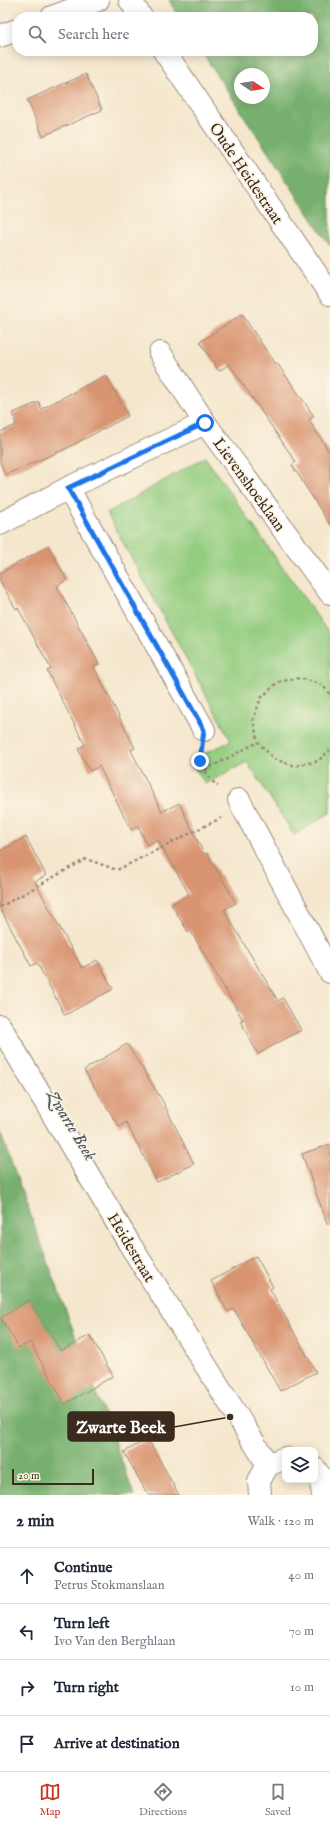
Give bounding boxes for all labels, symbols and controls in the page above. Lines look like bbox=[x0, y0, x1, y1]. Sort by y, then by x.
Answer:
search box bbox=[12, 12, 318, 56]
icon: search bbox=[26, 23, 48, 45]
text: Search here bbox=[58, 25, 129, 44]
north arrow bbox=[234, 68, 270, 104]
street label: Oude Heidestraat bbox=[204, 120, 287, 229]
route start bbox=[196, 414, 214, 432]
street label: Lievenshoeklaan bbox=[208, 434, 289, 536]
route end bbox=[191, 752, 209, 770]
water label: Zwarte Beek bbox=[40, 1085, 100, 1165]
street label: Heidestraat bbox=[102, 1210, 159, 1287]
callout: Zwarte Beek bbox=[68, 1412, 174, 1441]
text: Zwarte Beek bbox=[76, 1418, 167, 1439]
map controls bbox=[282, 1447, 318, 1483]
button: layers bbox=[282, 1447, 318, 1483]
scale bar bbox=[12, 1467, 94, 1486]
text: 20 m bbox=[18, 1469, 39, 1483]
text: 2 min bbox=[16, 1511, 54, 1532]
text: Walk · 120 m bbox=[248, 1513, 314, 1530]
text: Continue bbox=[54, 1558, 112, 1577]
icon: ahead bbox=[16, 1565, 38, 1587]
text: 40 m bbox=[288, 1567, 314, 1584]
text: Petrus Stokmanslaan bbox=[54, 1577, 165, 1594]
text: Turn left bbox=[54, 1614, 110, 1633]
icon: left bbox=[16, 1621, 38, 1643]
text: 70 m bbox=[289, 1623, 314, 1640]
text: Ivo Van den Berghlaan bbox=[54, 1633, 176, 1650]
icon: right bbox=[16, 1677, 38, 1699]
text: Turn right bbox=[54, 1678, 119, 1697]
text: 10 m bbox=[290, 1679, 314, 1696]
icon: arrive bbox=[16, 1733, 38, 1755]
text: Arrive at destination bbox=[54, 1734, 180, 1753]
tab: Map bbox=[39, 1781, 61, 1819]
tab: Directions bbox=[139, 1781, 187, 1819]
tab: Saved bbox=[265, 1781, 291, 1819]

